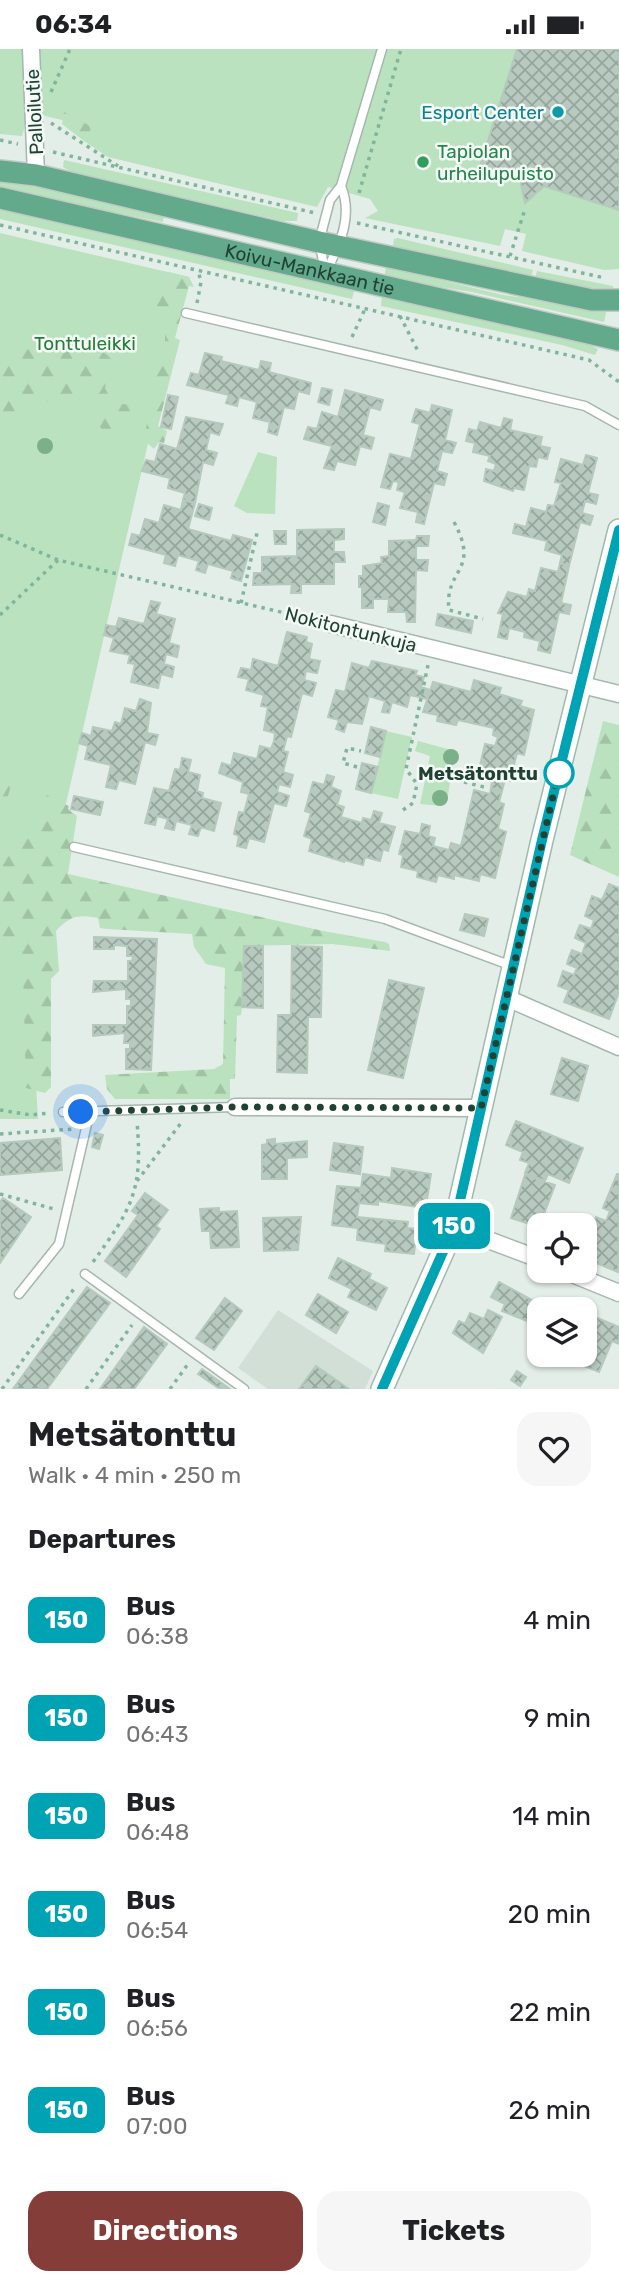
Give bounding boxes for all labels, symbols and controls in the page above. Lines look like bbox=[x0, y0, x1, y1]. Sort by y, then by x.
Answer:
text: 06:34 bbox=[35, 9, 112, 40]
street label: Palloilutie bbox=[21, 68, 48, 156]
place label: Esport Center bbox=[421, 101, 545, 124]
marker: Esport Center bbox=[550, 104, 566, 120]
place label: Tapiolan urheilupuisto bbox=[437, 140, 554, 185]
marker: Tapiolan urheilupuisto bbox=[415, 154, 431, 170]
street label: Koivu-Mankkaan tie bbox=[223, 239, 397, 300]
park label: Tonttuleikki bbox=[34, 332, 136, 355]
street label: Nokitontunkuja bbox=[282, 602, 419, 657]
marker: Metsätonttu bbox=[544, 758, 574, 788]
place label: Metsätonttu bbox=[418, 762, 538, 785]
your location bbox=[63, 1094, 98, 1129]
line badge: 150 bbox=[414, 1203, 494, 1249]
text: 150 bbox=[432, 1212, 476, 1240]
map controls bbox=[527, 1213, 597, 1367]
button: locate bbox=[527, 1213, 597, 1283]
button: layers bbox=[527, 1297, 597, 1367]
button: heart bbox=[517, 1412, 591, 1486]
text: Metsätonttu bbox=[28, 1415, 236, 1454]
text: Walk · 4 min · 250 m bbox=[28, 1461, 241, 1489]
text: Departures bbox=[28, 1524, 176, 1555]
text: Bus bbox=[126, 1591, 175, 1622]
text: 4 min bbox=[523, 1605, 591, 1636]
text: 150 bbox=[45, 1606, 88, 1634]
text: 06:38 bbox=[126, 1622, 189, 1650]
text: Bus bbox=[126, 1689, 175, 1720]
text: 9 min bbox=[524, 1703, 591, 1734]
text: 150 bbox=[45, 1704, 88, 1732]
text: 06:43 bbox=[126, 1720, 188, 1748]
text: Bus bbox=[126, 1787, 175, 1818]
text: 14 min bbox=[512, 1801, 591, 1832]
text: 150 bbox=[45, 1802, 88, 1830]
text: 06:48 bbox=[126, 1818, 189, 1846]
text: Bus bbox=[126, 1885, 175, 1916]
text: 20 min bbox=[508, 1899, 591, 1930]
text: 150 bbox=[45, 1900, 88, 1928]
text: 06:54 bbox=[126, 1916, 188, 1944]
text: Bus bbox=[126, 1983, 175, 2014]
text: 22 min bbox=[509, 1997, 591, 2028]
text: 150 bbox=[45, 1998, 88, 2026]
text: 06:56 bbox=[126, 2014, 188, 2042]
text: Bus bbox=[126, 2081, 175, 2112]
text: 26 min bbox=[509, 2095, 591, 2126]
text: 150 bbox=[45, 2096, 88, 2124]
text: 07:00 bbox=[126, 2112, 188, 2140]
button: Directions bbox=[28, 2191, 303, 2271]
button: Tickets bbox=[317, 2191, 591, 2271]

